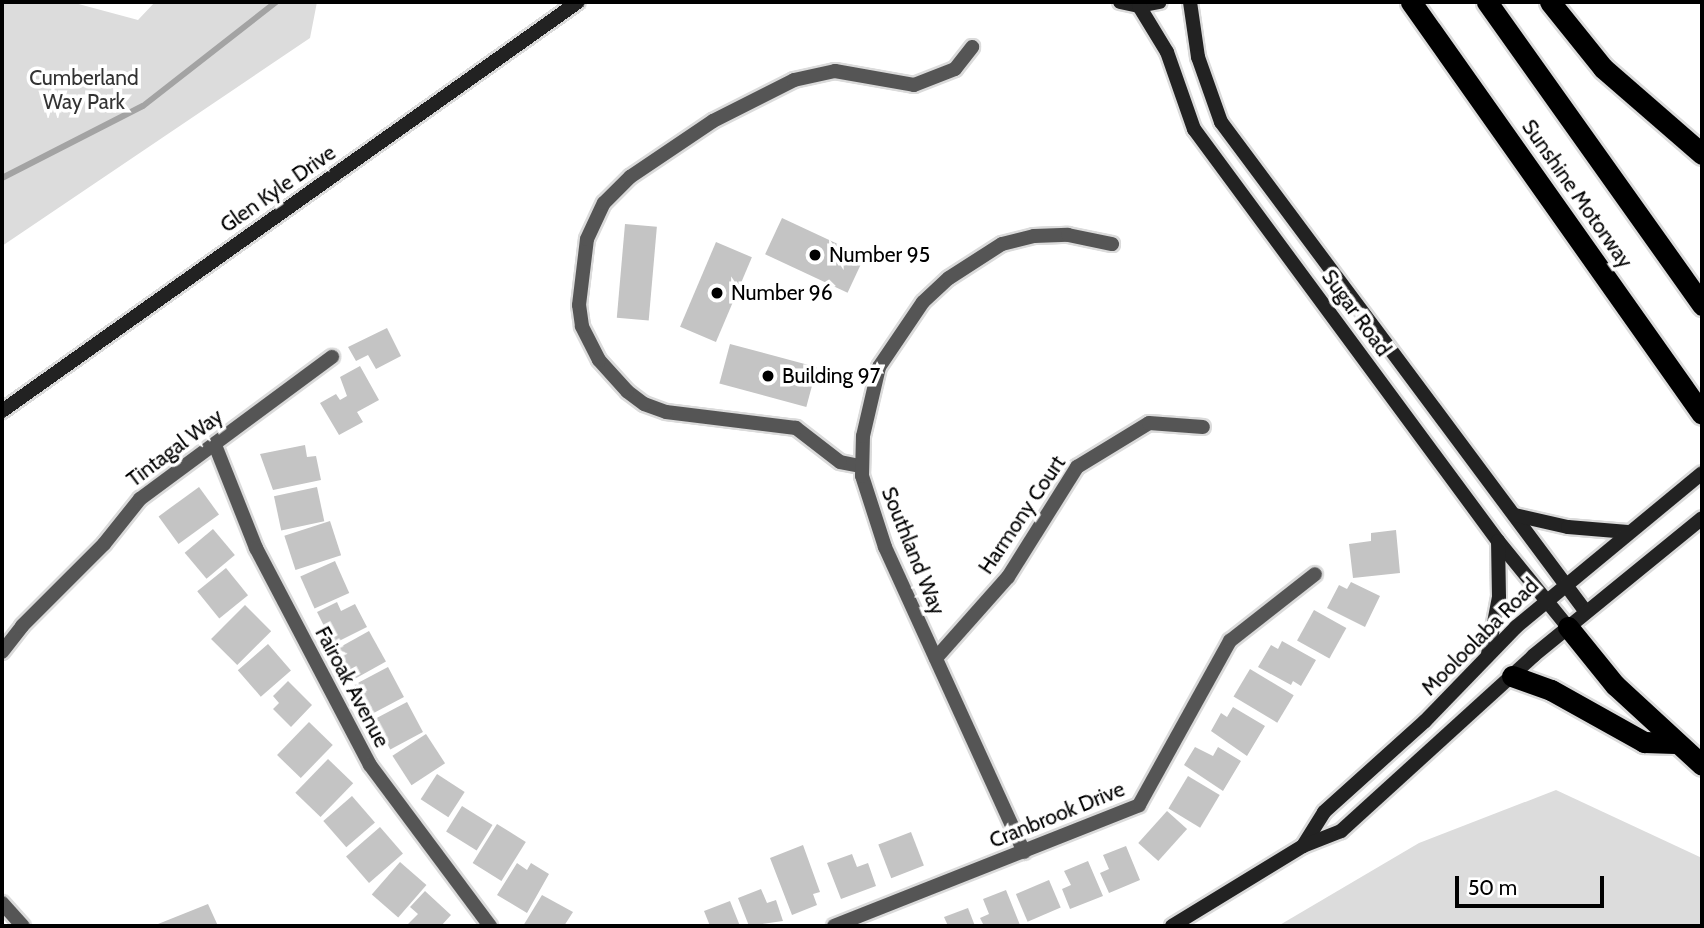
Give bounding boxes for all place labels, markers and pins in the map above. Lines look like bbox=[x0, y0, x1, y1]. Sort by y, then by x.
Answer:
place label: Number 95 bbox=[829, 242, 930, 268]
marker: Number 95 bbox=[807, 247, 823, 263]
place label: Number 96 bbox=[731, 280, 833, 306]
marker: Number 96 bbox=[709, 285, 725, 301]
place label: Building 97 bbox=[782, 363, 880, 389]
marker: Building 97 bbox=[760, 368, 776, 384]

